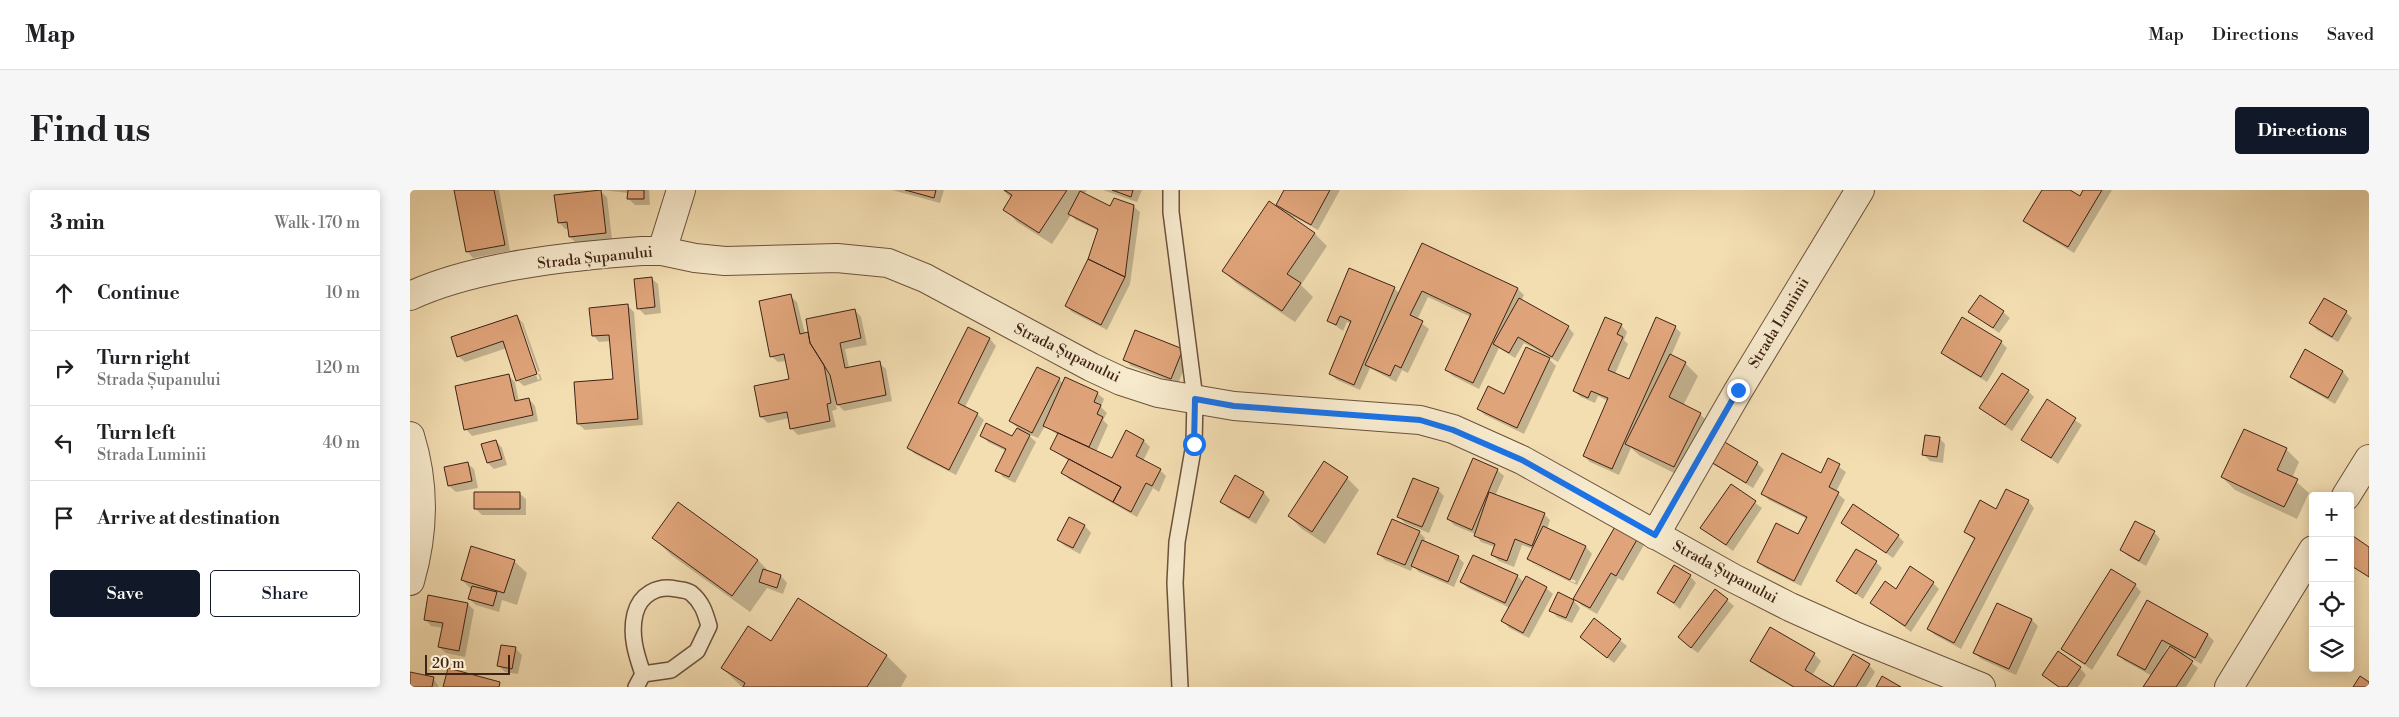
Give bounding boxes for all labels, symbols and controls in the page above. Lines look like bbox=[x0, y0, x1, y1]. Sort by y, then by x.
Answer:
text: Map bbox=[25, 20, 75, 50]
text: Map bbox=[2148, 23, 2184, 46]
text: Directions bbox=[2212, 23, 2299, 46]
text: Saved bbox=[2327, 23, 2374, 46]
button: Directions bbox=[2235, 107, 2369, 154]
text: Find us bbox=[30, 109, 150, 152]
text: 3 min bbox=[50, 210, 105, 236]
text: Walk · 170 m bbox=[274, 213, 360, 233]
street label: Strada Șupanului bbox=[536, 242, 654, 274]
street label: Strada Luminii bbox=[1744, 274, 1814, 372]
icon: ahead bbox=[50, 279, 78, 307]
text: Continue bbox=[97, 281, 180, 305]
text: 10 m bbox=[326, 283, 360, 303]
street label: Strada Șupanului bbox=[1011, 319, 1123, 387]
text: Turn right bbox=[97, 346, 190, 370]
icon: right bbox=[50, 354, 78, 382]
text: 120 m bbox=[316, 358, 360, 378]
text: Strada Șupanului bbox=[97, 370, 221, 390]
route end bbox=[1727, 379, 1750, 402]
text: Turn left bbox=[97, 421, 176, 445]
icon: left bbox=[50, 429, 78, 457]
text: 40 m bbox=[323, 433, 360, 453]
route start bbox=[1183, 433, 1206, 456]
text: Strada Luminii bbox=[97, 445, 206, 465]
map controls bbox=[2309, 492, 2354, 672]
button: + bbox=[2309, 492, 2354, 537]
icon: arrive bbox=[50, 504, 78, 532]
text: Arrive at destination bbox=[97, 506, 280, 530]
street label: Strada Șupanului bbox=[1669, 536, 1781, 608]
button: − bbox=[2309, 537, 2354, 582]
button: Save bbox=[50, 570, 200, 617]
button: Share bbox=[210, 570, 360, 617]
button: locate bbox=[2309, 582, 2354, 627]
button: layers bbox=[2309, 627, 2354, 672]
scale bar bbox=[425, 652, 510, 675]
text: 20 m bbox=[432, 655, 464, 673]

